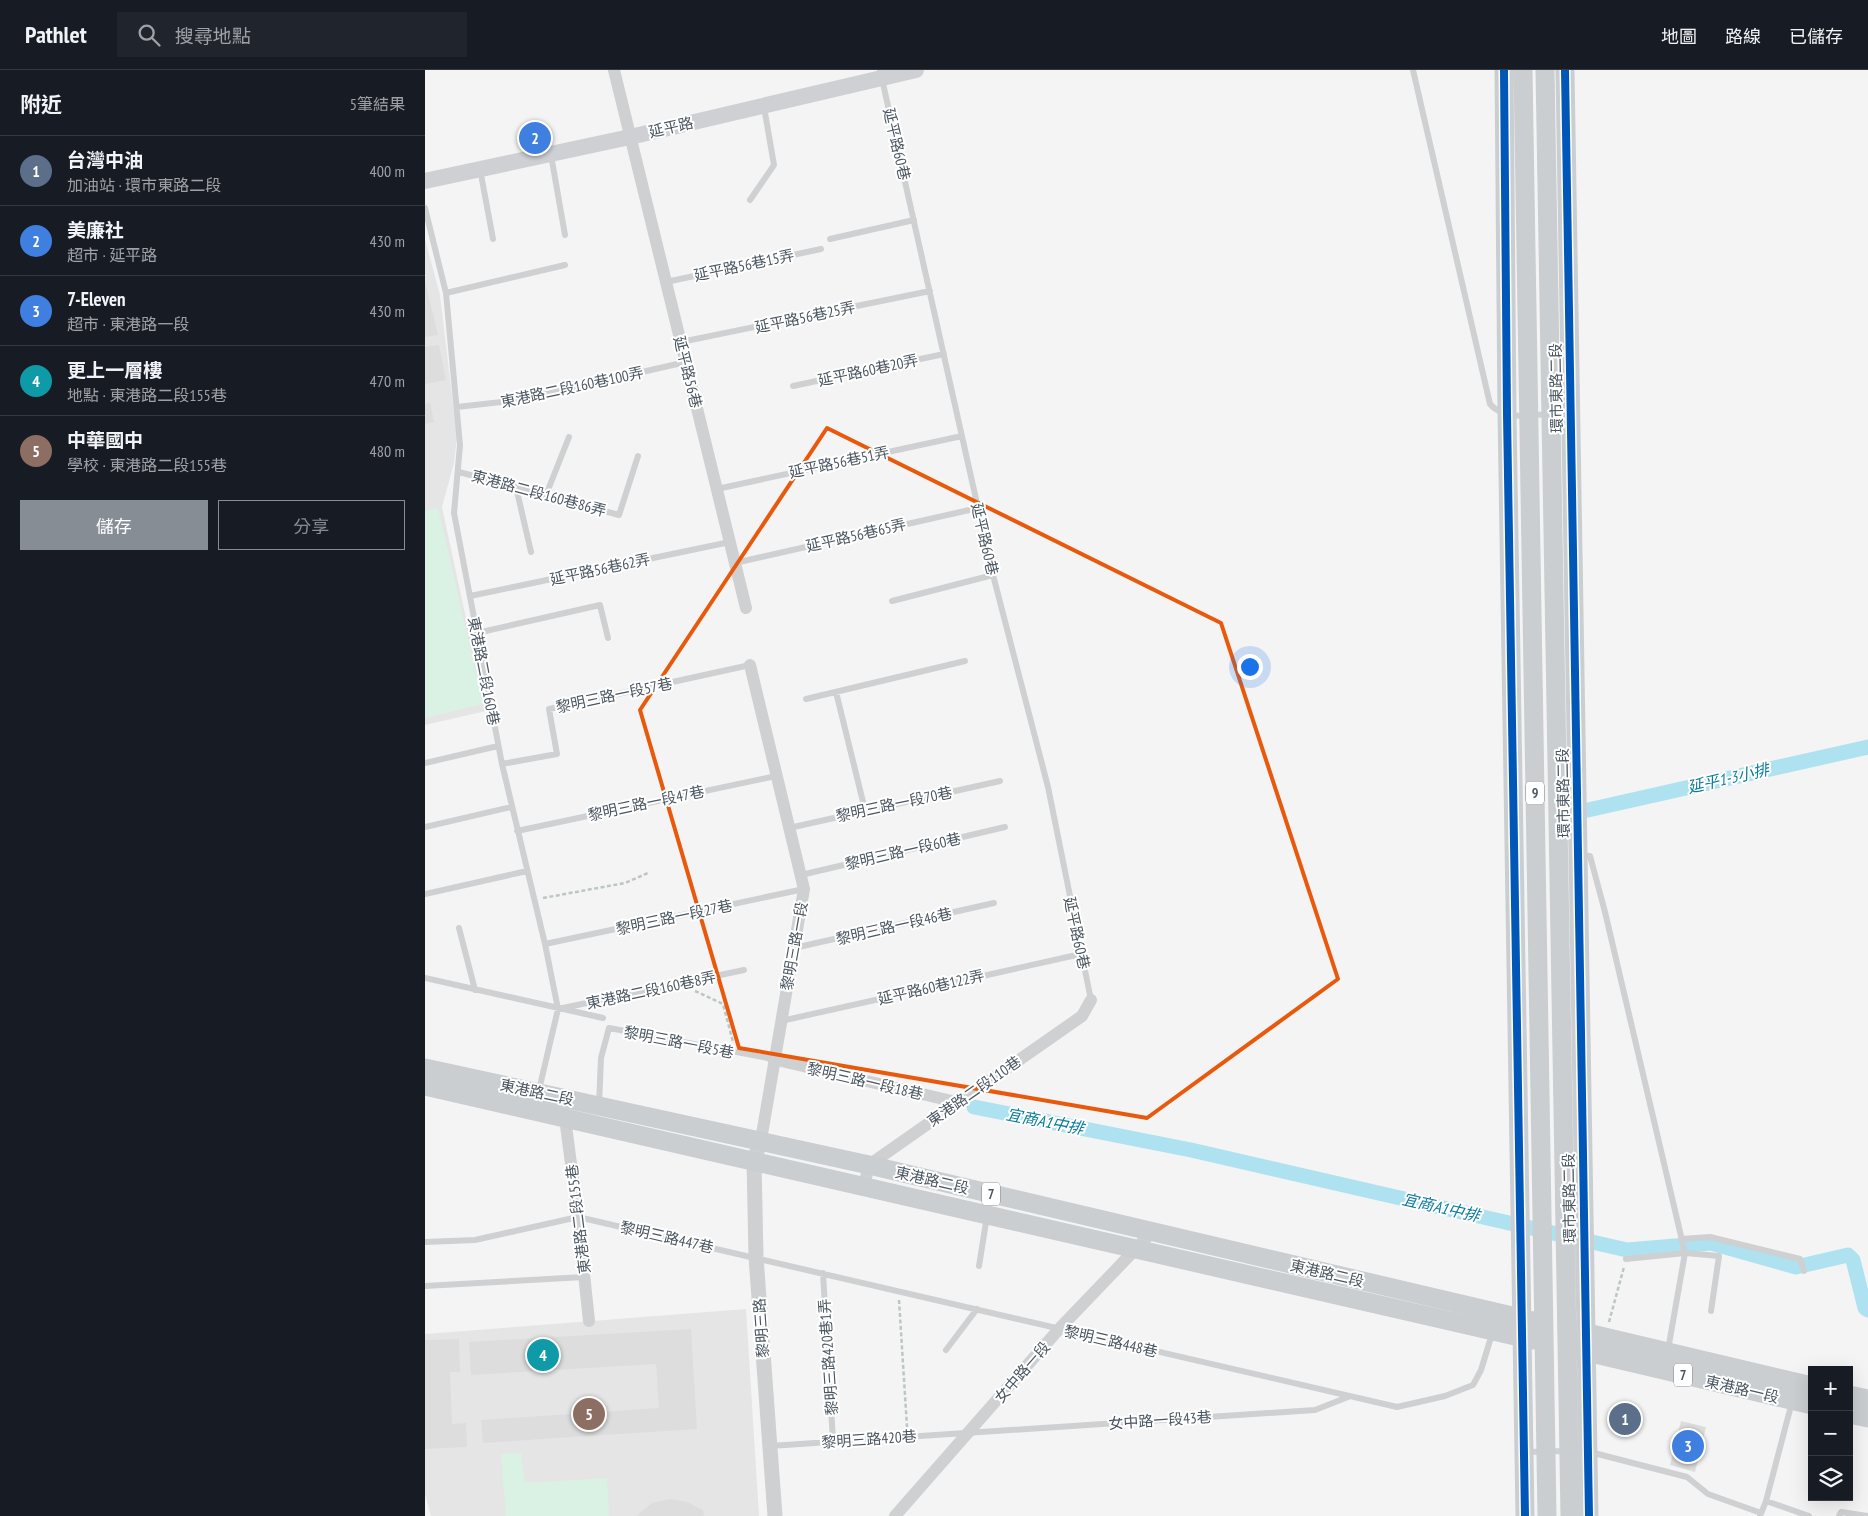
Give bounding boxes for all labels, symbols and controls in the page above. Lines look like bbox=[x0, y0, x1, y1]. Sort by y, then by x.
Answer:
search box bbox=[117, 12, 467, 57]
text: Pathlet bbox=[25, 19, 87, 50]
icon: search bbox=[135, 21, 163, 49]
text: 搜尋地點 bbox=[175, 24, 251, 48]
text: 地圖 bbox=[1661, 25, 1697, 48]
text: 路線 bbox=[1725, 25, 1761, 48]
text: 已儲存 bbox=[1789, 25, 1843, 48]
text: 附近 bbox=[20, 91, 62, 118]
text: 5筆結果 bbox=[350, 94, 405, 114]
street label: 延平路60巷 bbox=[879, 106, 915, 182]
street label: 延平路 bbox=[647, 113, 695, 141]
pin: 2 bbox=[519, 119, 551, 157]
text: 台灣中油 bbox=[67, 148, 143, 172]
text: 1 bbox=[32, 161, 40, 181]
text: 400 m bbox=[370, 161, 405, 181]
text: 加油站 · 環市東路二段 bbox=[67, 175, 221, 195]
text: 美廉社 bbox=[67, 218, 124, 242]
text: 2 bbox=[32, 231, 40, 251]
text: 430 m bbox=[370, 231, 405, 251]
text: 超市 · 延平路 bbox=[67, 245, 157, 265]
street label: 延平路56巷15弄 bbox=[692, 245, 796, 285]
text: 7-Eleven bbox=[67, 287, 126, 311]
street label: 延平路56巷25弄 bbox=[753, 297, 857, 337]
text: 3 bbox=[32, 301, 40, 321]
text: 430 m bbox=[370, 301, 405, 321]
text: 超市 · 東港路一段 bbox=[67, 314, 189, 334]
street label: 延平路56巷 bbox=[670, 334, 706, 410]
street label: 環市東路二段 bbox=[1546, 343, 1566, 433]
street label: 延平路60巷20弄 bbox=[816, 350, 920, 390]
text: 更上一層樓 bbox=[67, 358, 162, 382]
street label: 東港路二段160巷100弄 bbox=[499, 363, 645, 411]
text: 4 bbox=[32, 371, 40, 391]
text: 470 m bbox=[370, 371, 405, 391]
text: 地點 · 東港路二段155巷 bbox=[67, 385, 227, 405]
text: 中華國中 bbox=[67, 428, 143, 452]
text: 5 bbox=[32, 441, 40, 461]
text: 480 m bbox=[370, 441, 405, 461]
street label: 延平路56巷51弄 bbox=[787, 442, 891, 482]
text: 學校 · 東港路二段155巷 bbox=[67, 455, 227, 475]
street label: 東港路二段160巷86弄 bbox=[470, 466, 608, 520]
button: 儲存 bbox=[20, 500, 208, 550]
button: 分享 bbox=[218, 500, 405, 550]
street label: 延平路60巷 bbox=[967, 501, 1003, 577]
street label: 延平路56巷65弄 bbox=[804, 514, 908, 556]
street label: 延平路56巷62弄 bbox=[548, 549, 652, 589]
street label: 東港路二段160巷 bbox=[464, 615, 504, 727]
your location bbox=[1237, 654, 1263, 680]
street label: 黎明三路一段57巷 bbox=[554, 673, 674, 717]
street label: 環市東路二段 bbox=[1553, 748, 1573, 838]
water label: 延平1-3小排 bbox=[1685, 758, 1773, 797]
street label: 黎明三路一段47巷 bbox=[586, 781, 706, 825]
road number: 9 bbox=[1526, 781, 1544, 804]
street label: 黎明三路一段70巷 bbox=[834, 782, 954, 826]
street label: 黎明三路一段60巷 bbox=[843, 828, 963, 874]
street label: 黎明三路一段27巷 bbox=[614, 895, 734, 939]
street label: 延平路60巷 bbox=[1060, 895, 1094, 971]
street label: 黎明三路一段 bbox=[777, 900, 811, 992]
street label: 黎明三路一段46巷 bbox=[834, 903, 954, 949]
street label: 延平路60巷122弄 bbox=[876, 966, 986, 1008]
street label: 東港路二段160巷8弄 bbox=[584, 967, 718, 1013]
street label: 黎明三路一段5巷 bbox=[622, 1022, 736, 1062]
street label: 東港路二段110巷 bbox=[923, 1052, 1025, 1130]
street label: 黎明三路一段18巷 bbox=[805, 1058, 925, 1104]
street label: 東港路二段 bbox=[498, 1075, 576, 1109]
water label: 宜商A1中排 bbox=[1004, 1104, 1088, 1139]
street label: 環市東路二段 bbox=[1559, 1153, 1579, 1243]
street label: 東港路二段 bbox=[893, 1162, 971, 1198]
street label: 東港路二段155巷 bbox=[562, 1163, 594, 1275]
road number: 7 bbox=[982, 1182, 1000, 1206]
water label: 宜商A1中排 bbox=[1400, 1188, 1484, 1226]
street label: 黎明三路447巷 bbox=[618, 1217, 716, 1257]
street label: 東港路二段 bbox=[1288, 1255, 1366, 1291]
street label: 黎明三路 bbox=[749, 1297, 773, 1359]
street label: 黎明三路420巷1弄 bbox=[814, 1298, 842, 1416]
street label: 黎明三路448巷 bbox=[1062, 1321, 1160, 1361]
pin: 4 bbox=[527, 1336, 559, 1374]
street label: 女中路一段 bbox=[990, 1337, 1054, 1407]
road number: 7 bbox=[1674, 1364, 1692, 1386]
map controls bbox=[1808, 1366, 1853, 1501]
button: + bbox=[1808, 1366, 1853, 1411]
street label: 東港路一段 bbox=[1703, 1371, 1781, 1407]
pin: 5 bbox=[573, 1395, 605, 1433]
pin: 1 bbox=[1609, 1400, 1641, 1438]
street label: 女中路一段43巷 bbox=[1108, 1407, 1212, 1433]
button: − bbox=[1808, 1411, 1853, 1456]
street label: 黎明三路420巷 bbox=[821, 1426, 917, 1452]
pin: 3 bbox=[1672, 1427, 1704, 1465]
button: layers bbox=[1808, 1456, 1853, 1501]

